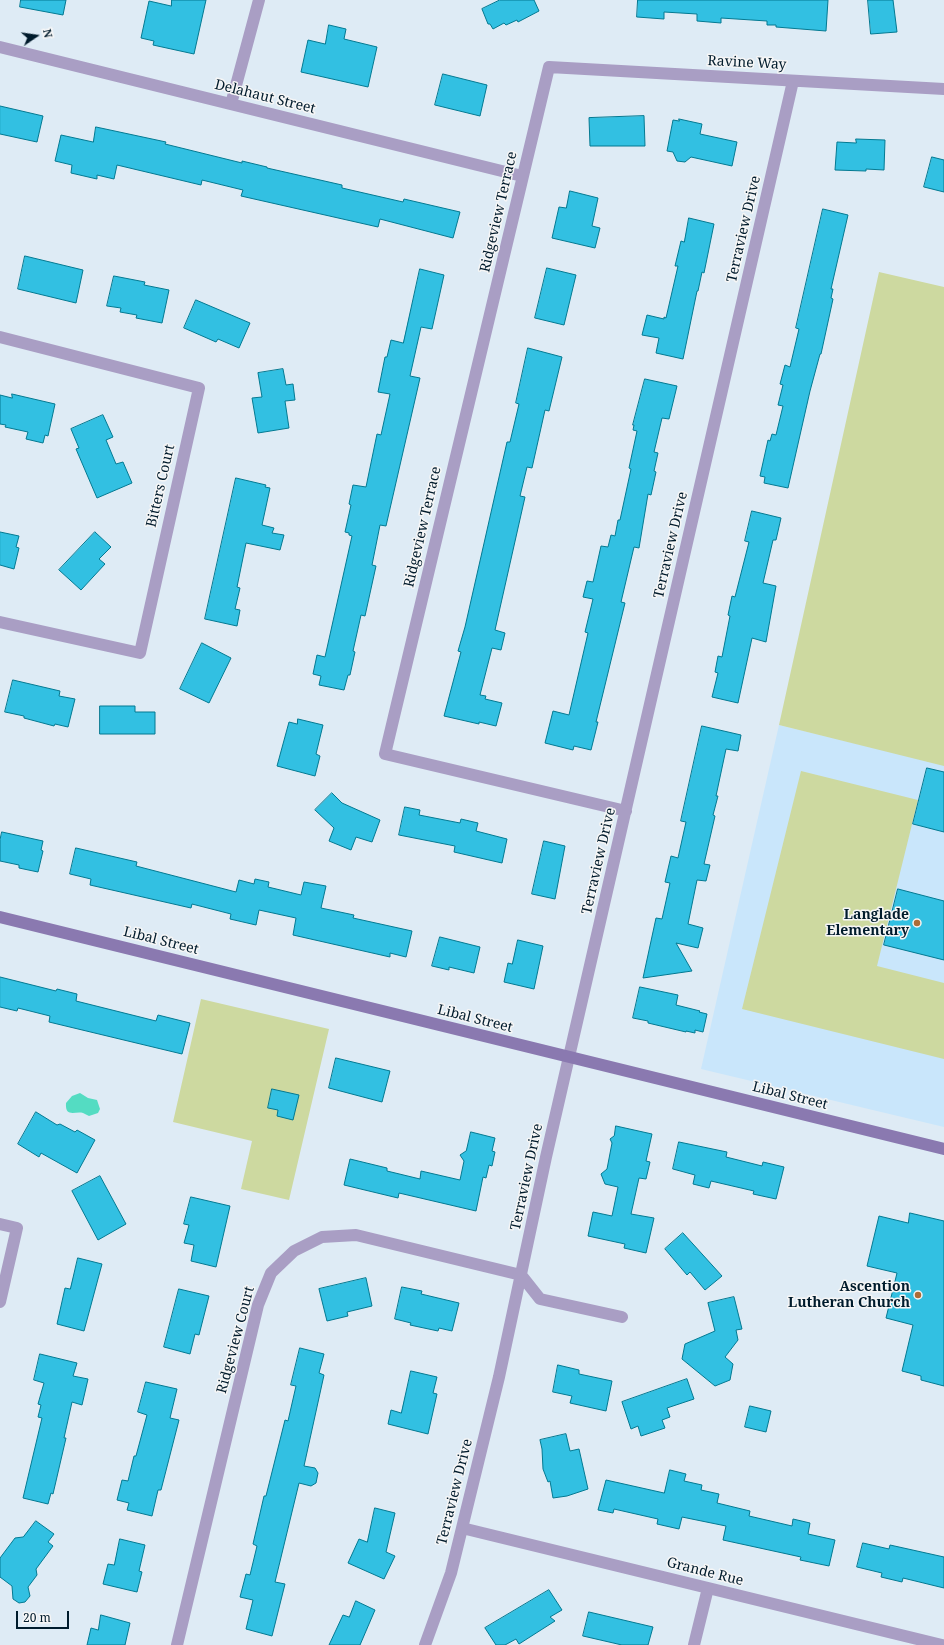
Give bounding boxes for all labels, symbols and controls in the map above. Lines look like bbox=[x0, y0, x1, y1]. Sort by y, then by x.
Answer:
north arrow bbox=[16, 16, 56, 56]
text: N bbox=[40, 27, 56, 39]
street label: Ravine Way bbox=[707, 53, 787, 73]
street label: Delahaut Street bbox=[213, 76, 317, 118]
street label: Ridgeview Terrace bbox=[477, 150, 521, 274]
street label: Terraview Drive bbox=[724, 174, 764, 284]
street label: Bitters Court bbox=[143, 443, 179, 529]
street label: Ridgeview Terrace bbox=[401, 465, 445, 589]
street label: Terraview Drive bbox=[651, 490, 691, 600]
street label: Terraview Drive bbox=[579, 806, 619, 916]
place label: Langlade Elementary bbox=[826, 907, 909, 940]
marker: Langlade Elementary bbox=[912, 918, 922, 928]
street label: Libal Street bbox=[122, 924, 200, 958]
street label: Libal Street bbox=[436, 1002, 514, 1036]
street label: Libal Street bbox=[751, 1079, 829, 1113]
street label: Terraview Drive bbox=[507, 1122, 547, 1232]
place label: Ascention Lutheran Church bbox=[788, 1279, 910, 1312]
street label: Ridgeview Court bbox=[214, 1285, 258, 1395]
marker: Ascention Lutheran Church bbox=[913, 1290, 923, 1300]
street label: Terraview Drive bbox=[434, 1437, 476, 1547]
street label: Grande Rue bbox=[665, 1554, 745, 1590]
scale bar bbox=[18, 1603, 71, 1629]
text: 20 m bbox=[23, 1609, 51, 1626]

